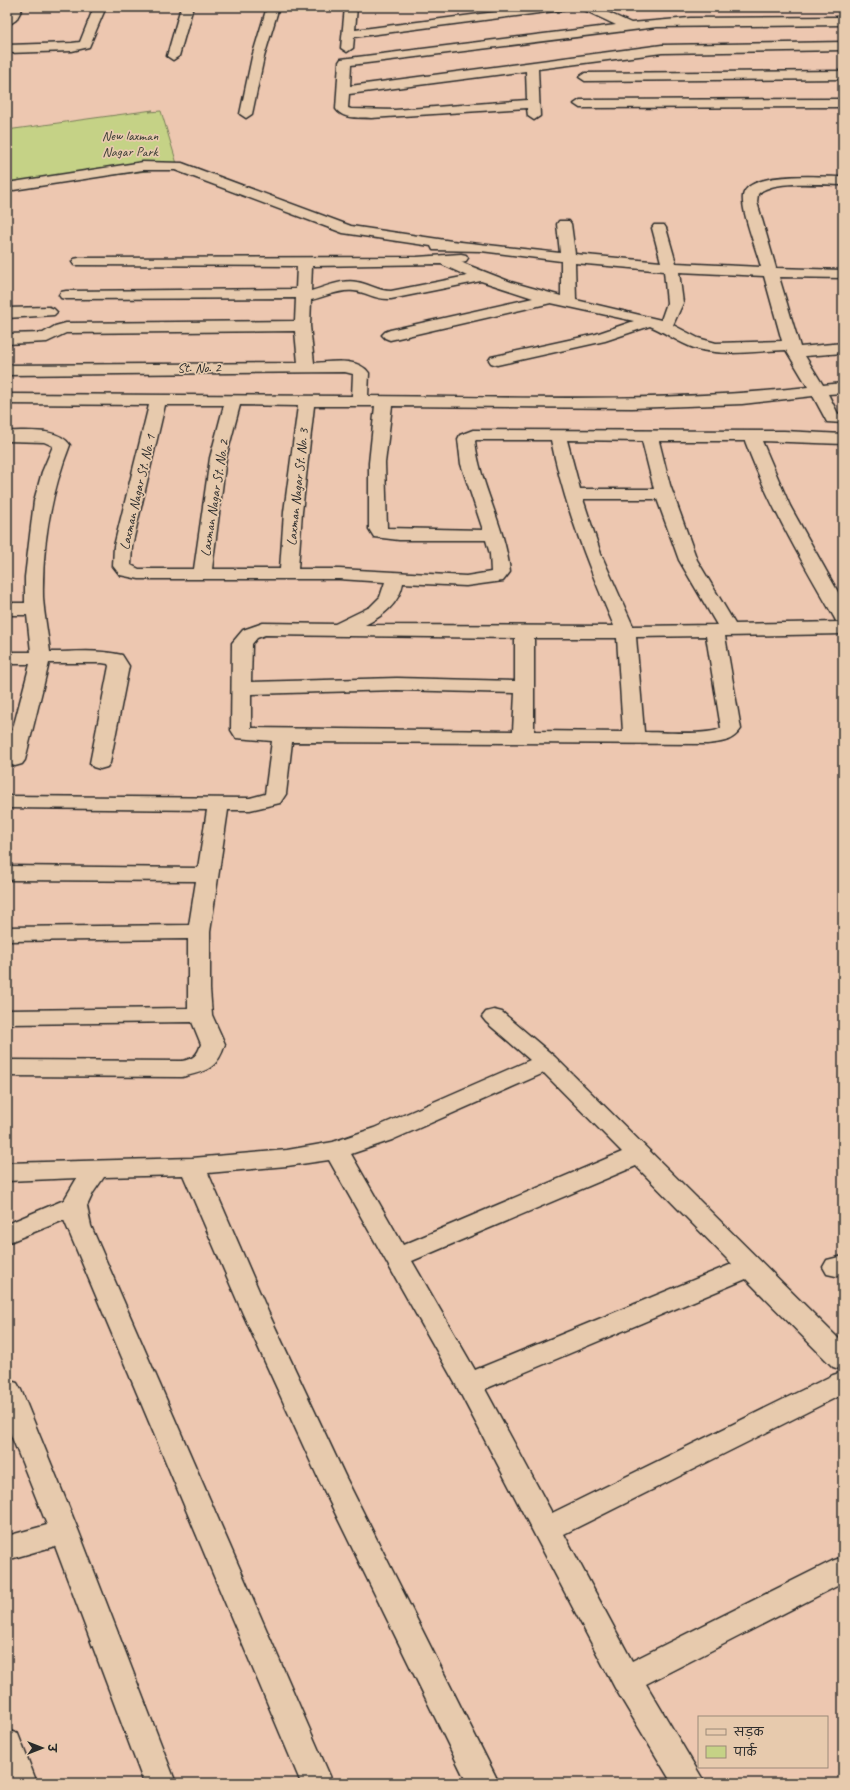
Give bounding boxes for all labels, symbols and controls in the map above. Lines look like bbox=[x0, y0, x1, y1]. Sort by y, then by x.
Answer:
park label: New laxman Nagar Park bbox=[102, 127, 160, 160]
street label: St. No. 2 bbox=[177, 359, 223, 376]
street label: Laxman Nagar St. No. 3 bbox=[283, 426, 312, 547]
street label: Laxman Nagar St. No. 1 bbox=[116, 432, 159, 551]
street label: Laxman Nagar St. No. 2 bbox=[197, 437, 232, 558]
legend bbox=[698, 1716, 828, 1768]
text: सड़क bbox=[733, 1724, 765, 1740]
north arrow bbox=[22, 1728, 62, 1768]
text: पार्क bbox=[733, 1742, 758, 1760]
text: उ bbox=[45, 1743, 59, 1753]

